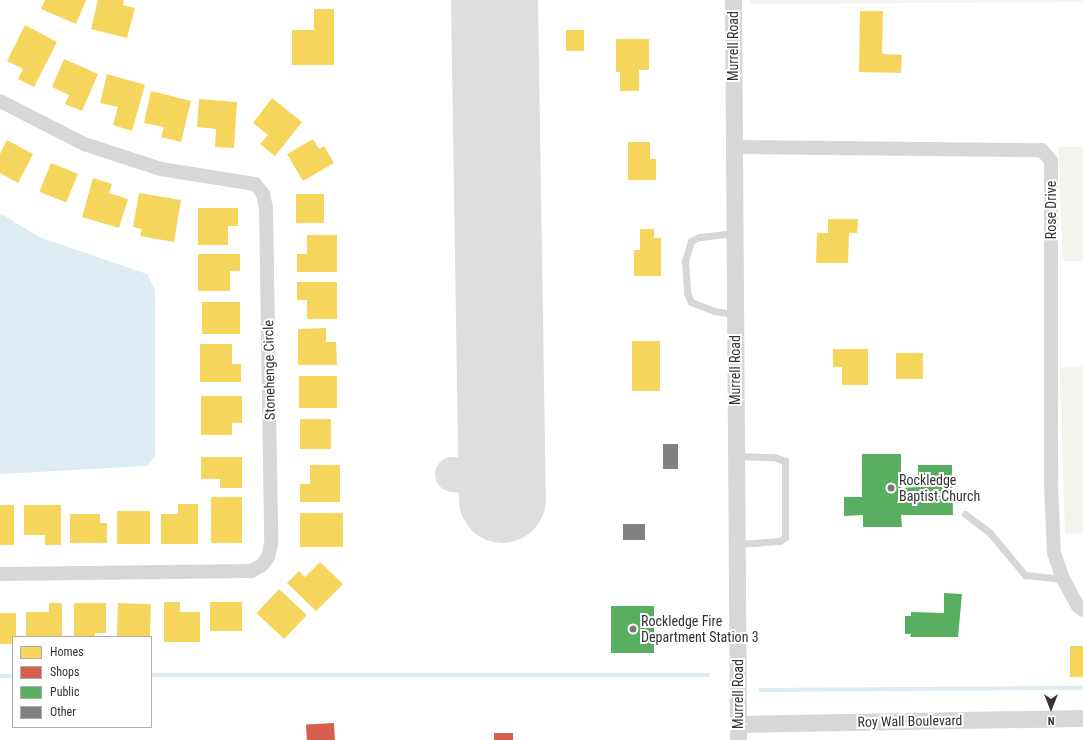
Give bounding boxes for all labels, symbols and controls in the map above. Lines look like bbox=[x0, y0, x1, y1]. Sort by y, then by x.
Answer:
street label: Murrell Road bbox=[725, 11, 741, 81]
street label: Rose Drive bbox=[1043, 181, 1059, 239]
street label: Stonehenge Circle bbox=[260, 320, 278, 420]
street label: Murrell Road bbox=[727, 335, 743, 405]
place label: Rockledge Baptist Church bbox=[899, 472, 980, 504]
marker: Rockledge Baptist Church bbox=[886, 483, 896, 493]
place label: Rockledge Fire Department Station 3 bbox=[641, 613, 759, 646]
marker: Rockledge Fire Department Station 3 bbox=[628, 624, 638, 634]
legend bbox=[12, 636, 152, 728]
text: Homes bbox=[50, 645, 84, 659]
street label: Murrell Road bbox=[730, 659, 746, 729]
text: Shops bbox=[50, 665, 79, 679]
text: Public bbox=[50, 685, 79, 699]
north arrow bbox=[1031, 688, 1071, 728]
text: Other bbox=[50, 705, 76, 719]
street label: Roy Wall Boulevard bbox=[857, 712, 963, 730]
text: N bbox=[1048, 714, 1054, 727]

